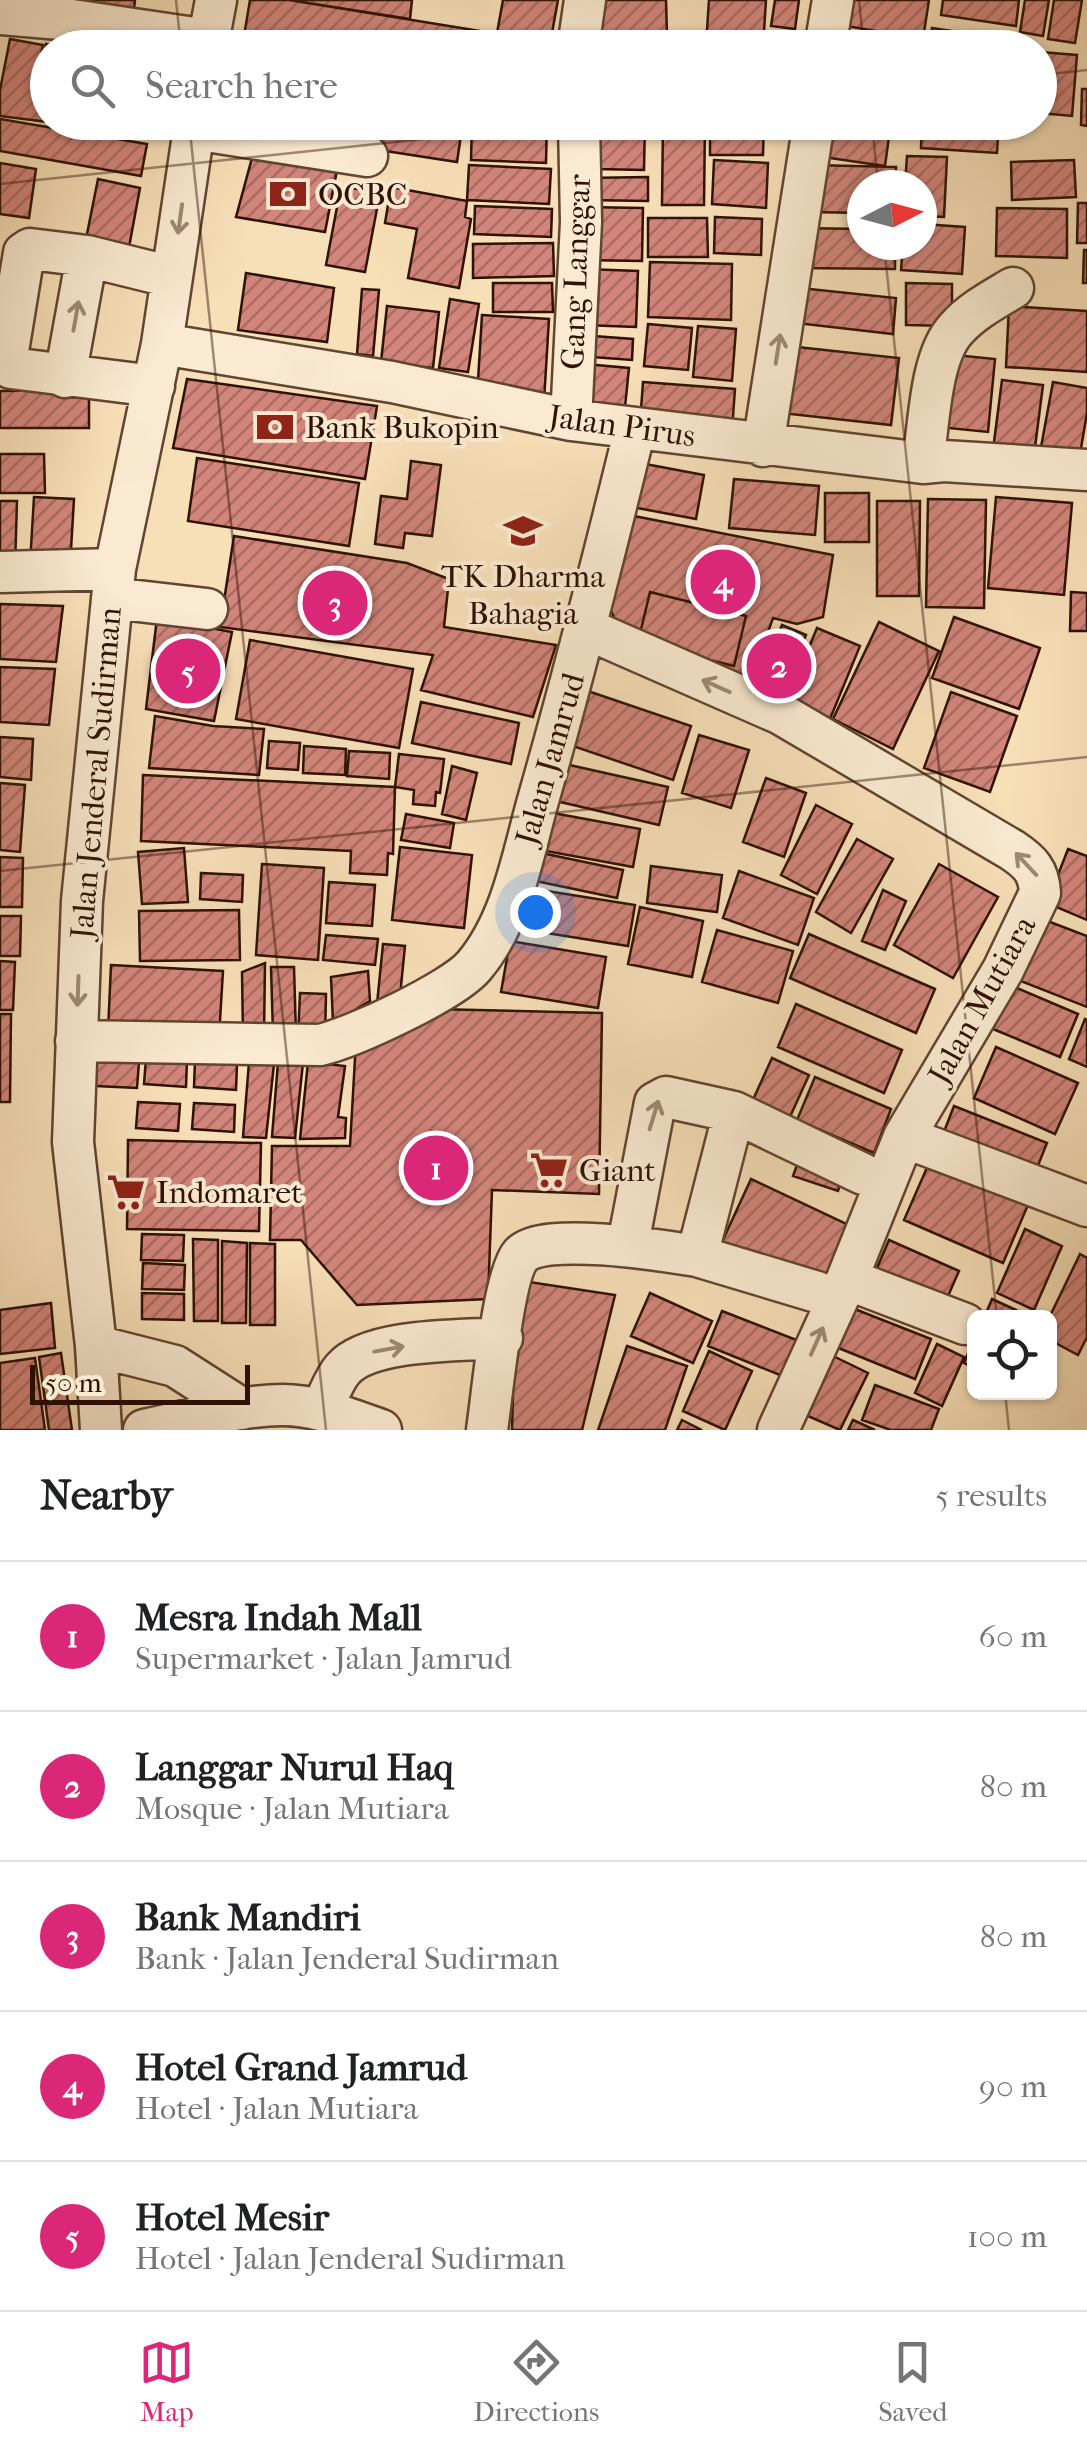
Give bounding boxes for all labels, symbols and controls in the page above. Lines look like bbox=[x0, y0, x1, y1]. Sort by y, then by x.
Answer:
search box bbox=[30, 30, 1057, 140]
icon: search bbox=[65, 58, 120, 113]
text: Search here bbox=[145, 63, 338, 108]
north arrow bbox=[847, 170, 937, 260]
bank icon: OCBC bbox=[267, 173, 309, 215]
street label: Gang Langgar bbox=[554, 173, 598, 370]
place label: OCBC bbox=[318, 176, 407, 213]
one-way arrow bbox=[171, 202, 189, 235]
one-way arrow bbox=[67, 301, 86, 333]
one-way arrow bbox=[769, 334, 788, 366]
street label: Jalan Pirus bbox=[543, 397, 698, 455]
bank icon: Bank Bukopin bbox=[254, 406, 296, 448]
place label: Bank Bukopin bbox=[305, 409, 499, 446]
school or university icon: TK Dharma Bahagia bbox=[502, 510, 544, 552]
pin: 4 bbox=[690, 544, 756, 620]
place label: TK Dharma Bahagia bbox=[441, 558, 606, 632]
pin: 3 bbox=[302, 566, 368, 640]
street label: Jalan Jenderal Sudirman bbox=[63, 605, 129, 944]
pin: 2 bbox=[746, 628, 812, 704]
pin: 5 bbox=[156, 634, 220, 708]
street label: Jalan Jamrud bbox=[507, 668, 592, 852]
one-way arrow bbox=[701, 676, 732, 694]
one-way arrow bbox=[1015, 852, 1039, 878]
your location bbox=[510, 887, 561, 938]
street label: Jalan Mutiara bbox=[919, 909, 1044, 1093]
one-way arrow bbox=[68, 974, 87, 1007]
one-way arrow bbox=[646, 1100, 664, 1131]
pin: 1 bbox=[404, 1130, 468, 1206]
supermarket icon: Giant bbox=[528, 1149, 570, 1191]
place label: Giant bbox=[579, 1152, 656, 1189]
supermarket icon: Indomaret bbox=[105, 1171, 147, 1213]
place label: Indomaret bbox=[156, 1174, 303, 1211]
map controls bbox=[967, 1310, 1057, 1400]
button: locate bbox=[967, 1310, 1057, 1400]
one-way arrow bbox=[809, 1326, 827, 1357]
one-way arrow bbox=[372, 1339, 405, 1358]
scale bar bbox=[30, 1360, 250, 1404]
text: 50 m bbox=[45, 1366, 102, 1399]
text: Nearby bbox=[40, 1471, 172, 1520]
text: 5 results bbox=[935, 1477, 1047, 1514]
text: Mesra Indah Mall bbox=[135, 1595, 422, 1640]
text: 1 bbox=[67, 1618, 78, 1655]
text: 60 m bbox=[979, 1618, 1047, 1655]
text: Supermarket · Jalan Jamrud bbox=[135, 1640, 512, 1677]
text: Langgar Nurul Haq bbox=[135, 1745, 454, 1790]
text: 2 bbox=[64, 1768, 81, 1805]
text: 80 m bbox=[980, 1768, 1047, 1805]
text: Mosque · Jalan Mutiara bbox=[135, 1790, 449, 1827]
text: Bank Mandiri bbox=[135, 1895, 361, 1940]
text: 3 bbox=[66, 1918, 79, 1955]
text: 80 m bbox=[980, 1918, 1047, 1955]
text: Bank · Jalan Jenderal Sudirman bbox=[135, 1940, 559, 1977]
text: Hotel Grand Jamrud bbox=[135, 2045, 467, 2090]
text: 4 bbox=[63, 2068, 82, 2105]
text: 90 m bbox=[979, 2068, 1047, 2105]
text: Hotel · Jalan Mutiara bbox=[135, 2090, 418, 2127]
text: Hotel Mesir bbox=[135, 2195, 329, 2240]
text: 5 bbox=[66, 2218, 79, 2255]
text: 100 m bbox=[967, 2218, 1047, 2255]
text: Hotel · Jalan Jenderal Sudirman bbox=[135, 2240, 565, 2277]
tab: Map bbox=[139, 2335, 194, 2428]
tab: Directions bbox=[473, 2335, 599, 2428]
tab: Saved bbox=[878, 2335, 948, 2428]

